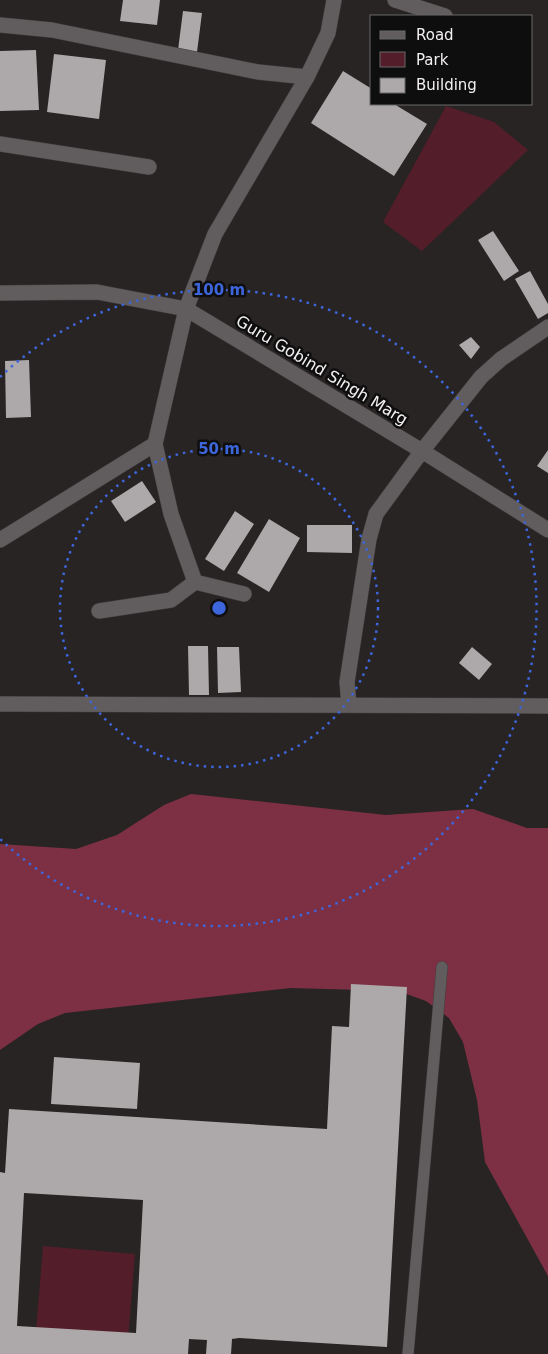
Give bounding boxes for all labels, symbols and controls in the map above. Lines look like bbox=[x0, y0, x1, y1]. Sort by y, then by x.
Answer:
legend bbox=[370, 15, 533, 105]
text: Road bbox=[416, 26, 454, 44]
text: Park bbox=[416, 51, 449, 69]
text: Building bbox=[416, 76, 477, 94]
text: 100 m bbox=[193, 281, 245, 299]
street label: Guru Gobind Singh Marg bbox=[233, 311, 411, 429]
text: 50 m bbox=[198, 440, 240, 458]
centre of rings bbox=[210, 599, 228, 617]

